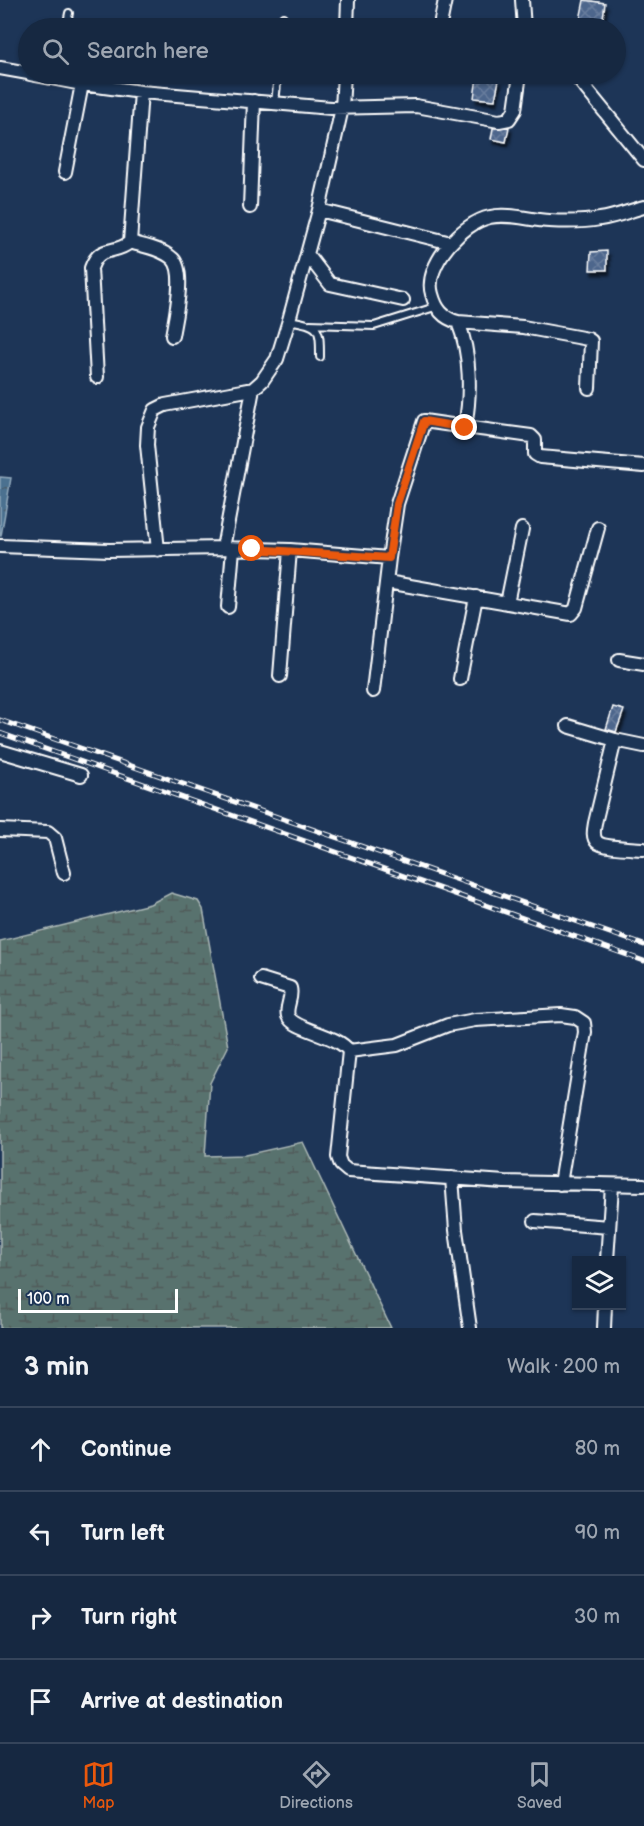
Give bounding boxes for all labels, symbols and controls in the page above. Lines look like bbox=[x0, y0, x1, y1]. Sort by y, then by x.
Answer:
search box bbox=[18, 18, 626, 84]
icon: search bbox=[39, 35, 72, 68]
text: Search here bbox=[87, 38, 209, 65]
route end bbox=[451, 414, 477, 440]
route start bbox=[238, 535, 264, 561]
map controls bbox=[572, 1256, 626, 1310]
button: layers bbox=[572, 1256, 626, 1310]
scale bar bbox=[18, 1286, 178, 1314]
text: 100 m bbox=[27, 1290, 70, 1309]
text: 3 min bbox=[24, 1352, 89, 1383]
text: Walk · 200 m bbox=[507, 1355, 620, 1379]
icon: ahead bbox=[24, 1433, 57, 1466]
text: Continue bbox=[81, 1436, 171, 1463]
text: 80 m bbox=[575, 1437, 620, 1461]
icon: left bbox=[24, 1517, 57, 1550]
text: Turn left bbox=[81, 1520, 165, 1547]
text: 90 m bbox=[575, 1521, 620, 1545]
icon: right bbox=[24, 1601, 57, 1634]
text: Turn right bbox=[81, 1604, 177, 1631]
text: 30 m bbox=[574, 1605, 620, 1629]
icon: arrive bbox=[24, 1685, 57, 1718]
text: Arrive at destination bbox=[81, 1688, 283, 1715]
tab: Map bbox=[82, 1758, 115, 1813]
tab: Directions bbox=[279, 1758, 353, 1813]
tab: Saved bbox=[517, 1758, 562, 1813]

